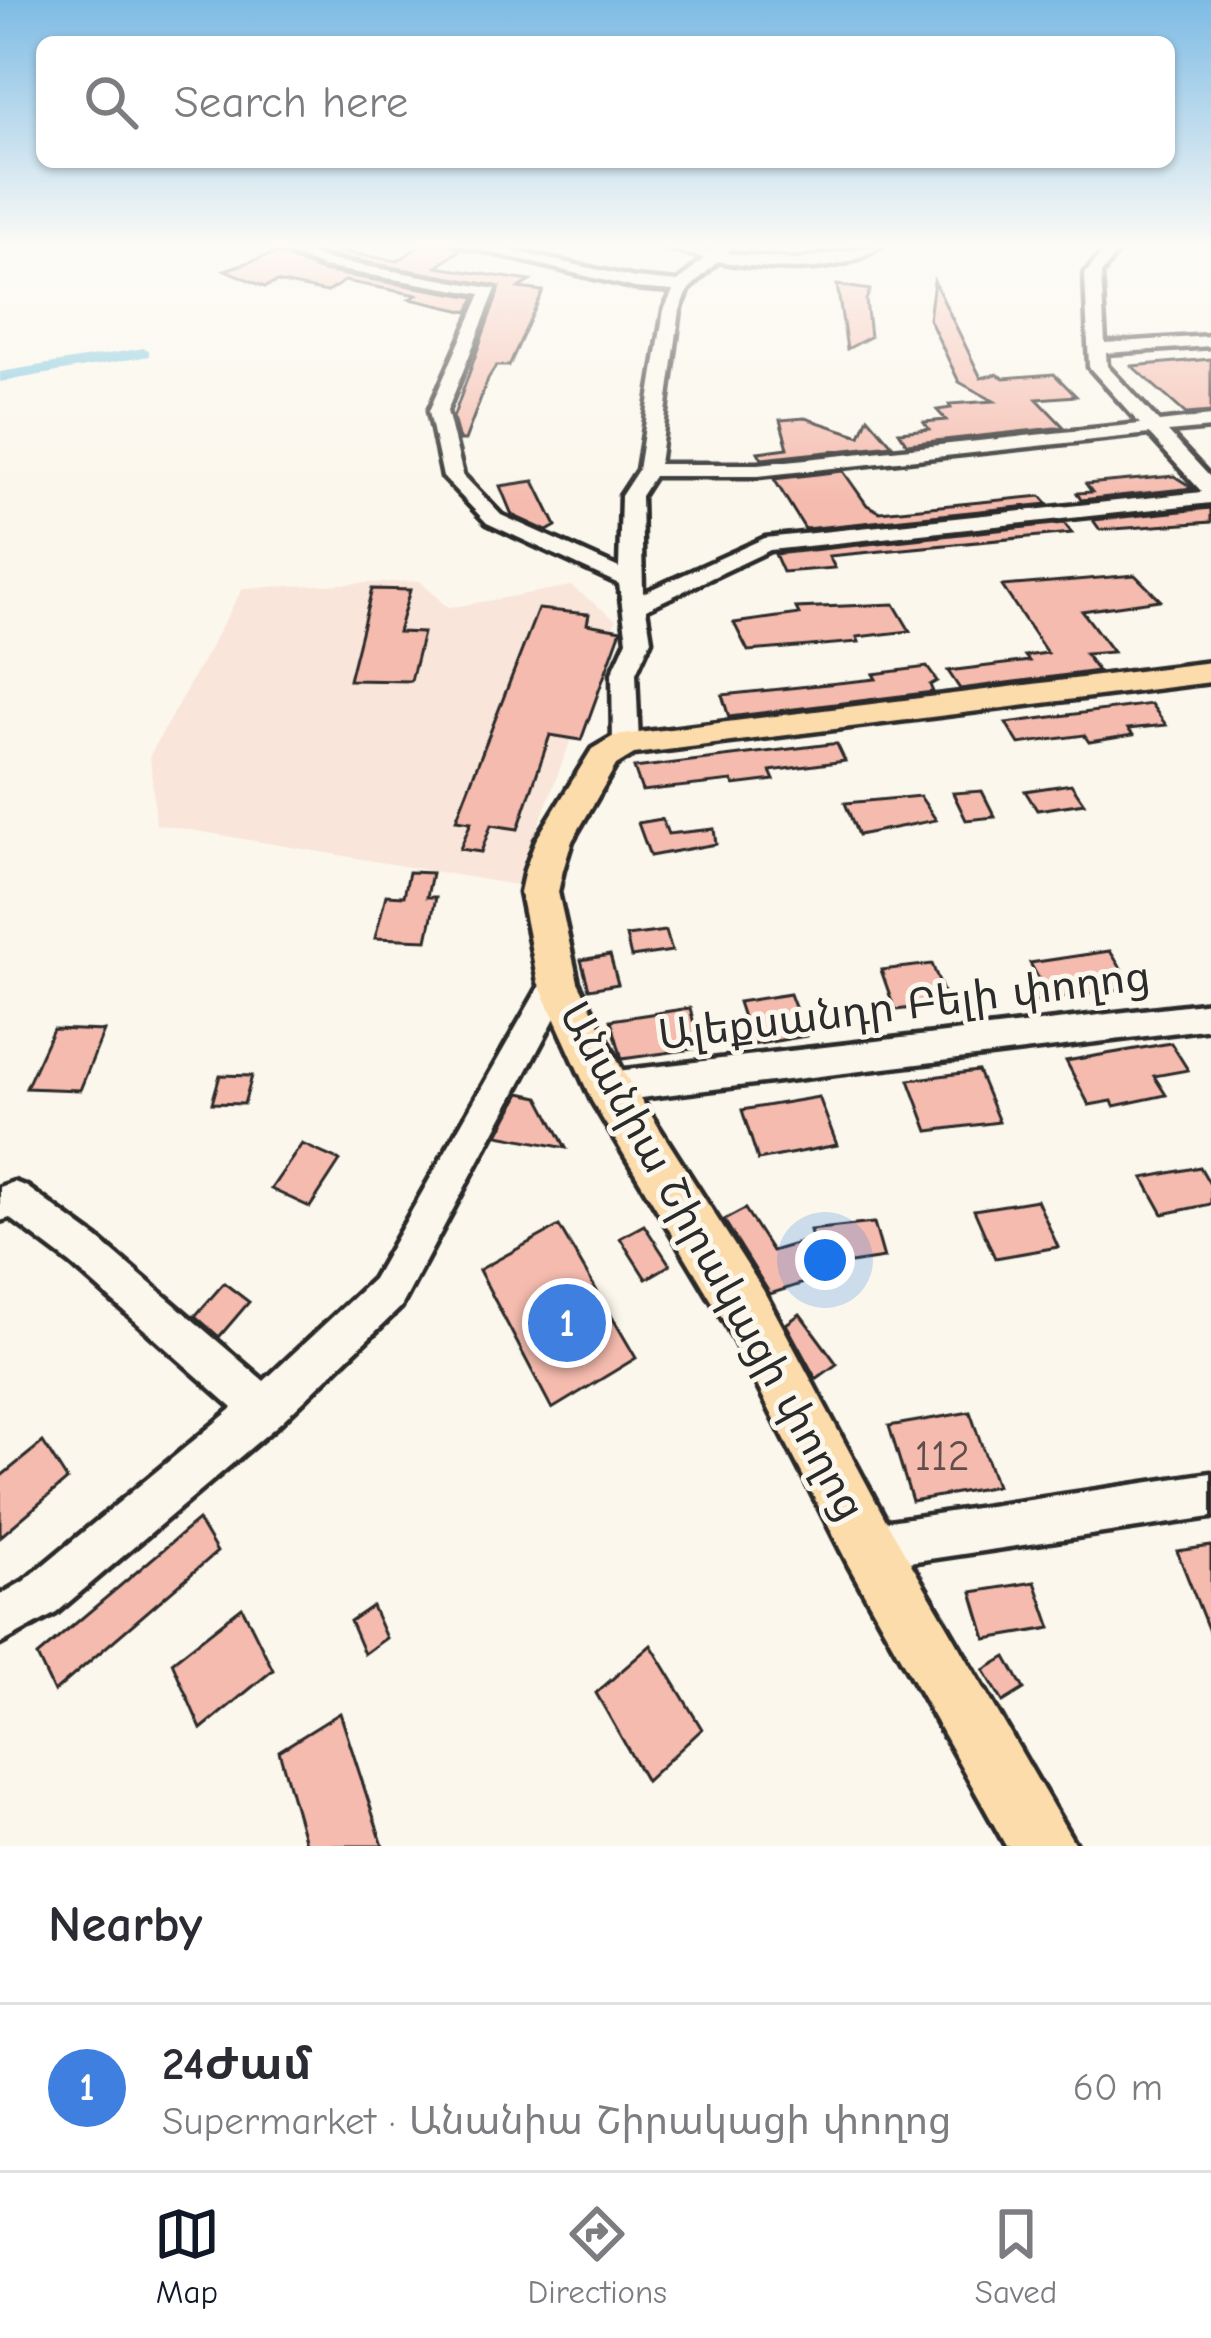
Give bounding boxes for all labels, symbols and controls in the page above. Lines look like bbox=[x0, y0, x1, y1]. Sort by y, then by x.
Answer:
search box bbox=[36, 36, 1175, 168]
icon: search bbox=[78, 69, 144, 135]
text: Search here bbox=[174, 76, 408, 128]
street label: Ալեքսանդր Բելի փողոց bbox=[655, 952, 1153, 1060]
street label: Անանիա Շիրակացի փողոց bbox=[549, 994, 875, 1528]
your location bbox=[795, 1230, 855, 1290]
pin: 1 bbox=[528, 1278, 606, 1368]
house number: 112 bbox=[914, 1432, 970, 1481]
text: Nearby bbox=[48, 1895, 202, 1954]
text: 24Ժամ bbox=[162, 2038, 312, 2090]
text: 1 bbox=[79, 2065, 95, 2110]
text: 60 m bbox=[1073, 2065, 1163, 2110]
text: Supermarket · Անանիա Շիրակացի փողոց bbox=[162, 2099, 951, 2144]
tab: Map bbox=[154, 2201, 220, 2311]
tab: Directions bbox=[528, 2201, 667, 2311]
tab: Saved bbox=[975, 2201, 1057, 2311]

